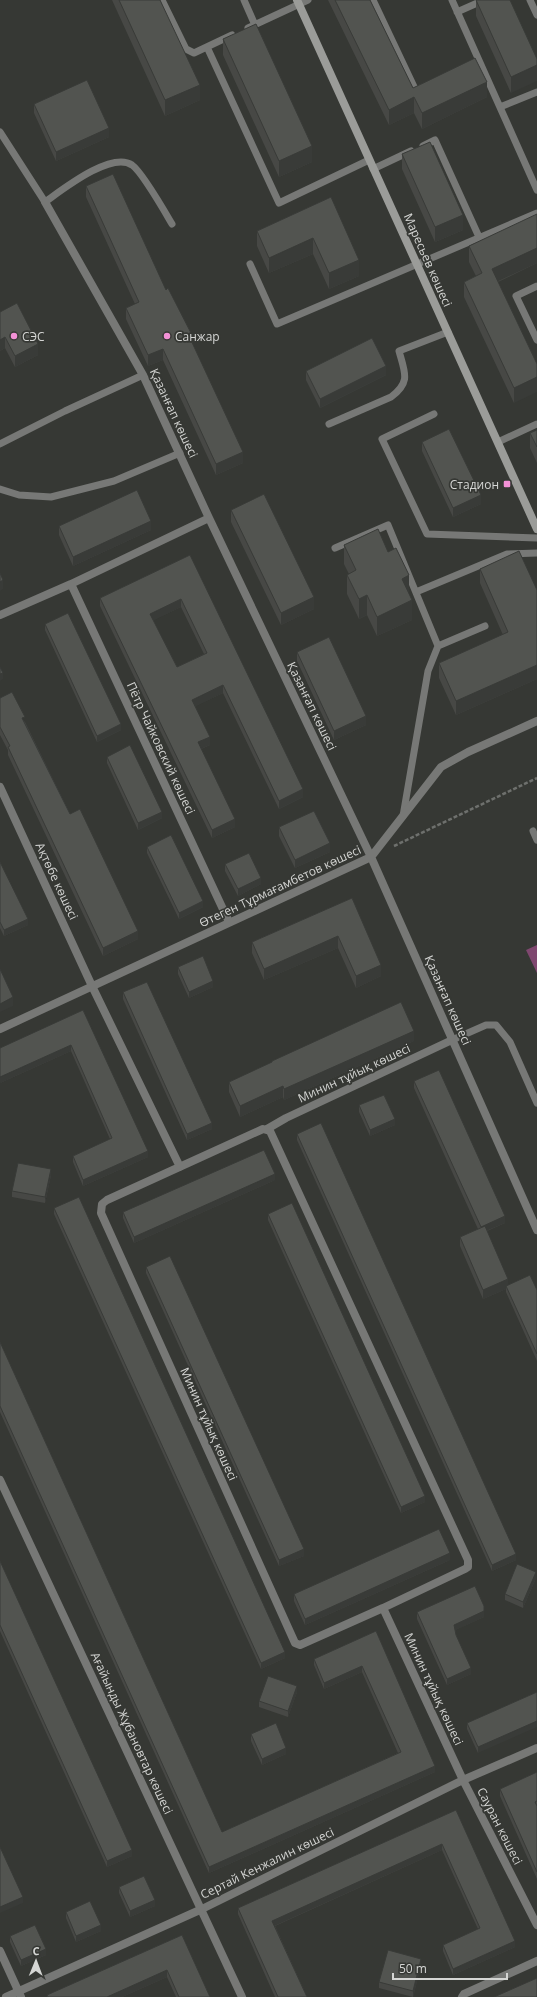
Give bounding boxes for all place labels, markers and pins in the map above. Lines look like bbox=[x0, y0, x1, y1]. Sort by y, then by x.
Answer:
place label: СЭС bbox=[22, 328, 45, 345]
place label: Санжар bbox=[175, 328, 220, 345]
marker: СЭС bbox=[9, 331, 19, 341]
marker: Санжар bbox=[162, 331, 172, 341]
place label: Стадион bbox=[450, 476, 499, 493]
marker: Стадион bbox=[502, 479, 512, 489]

